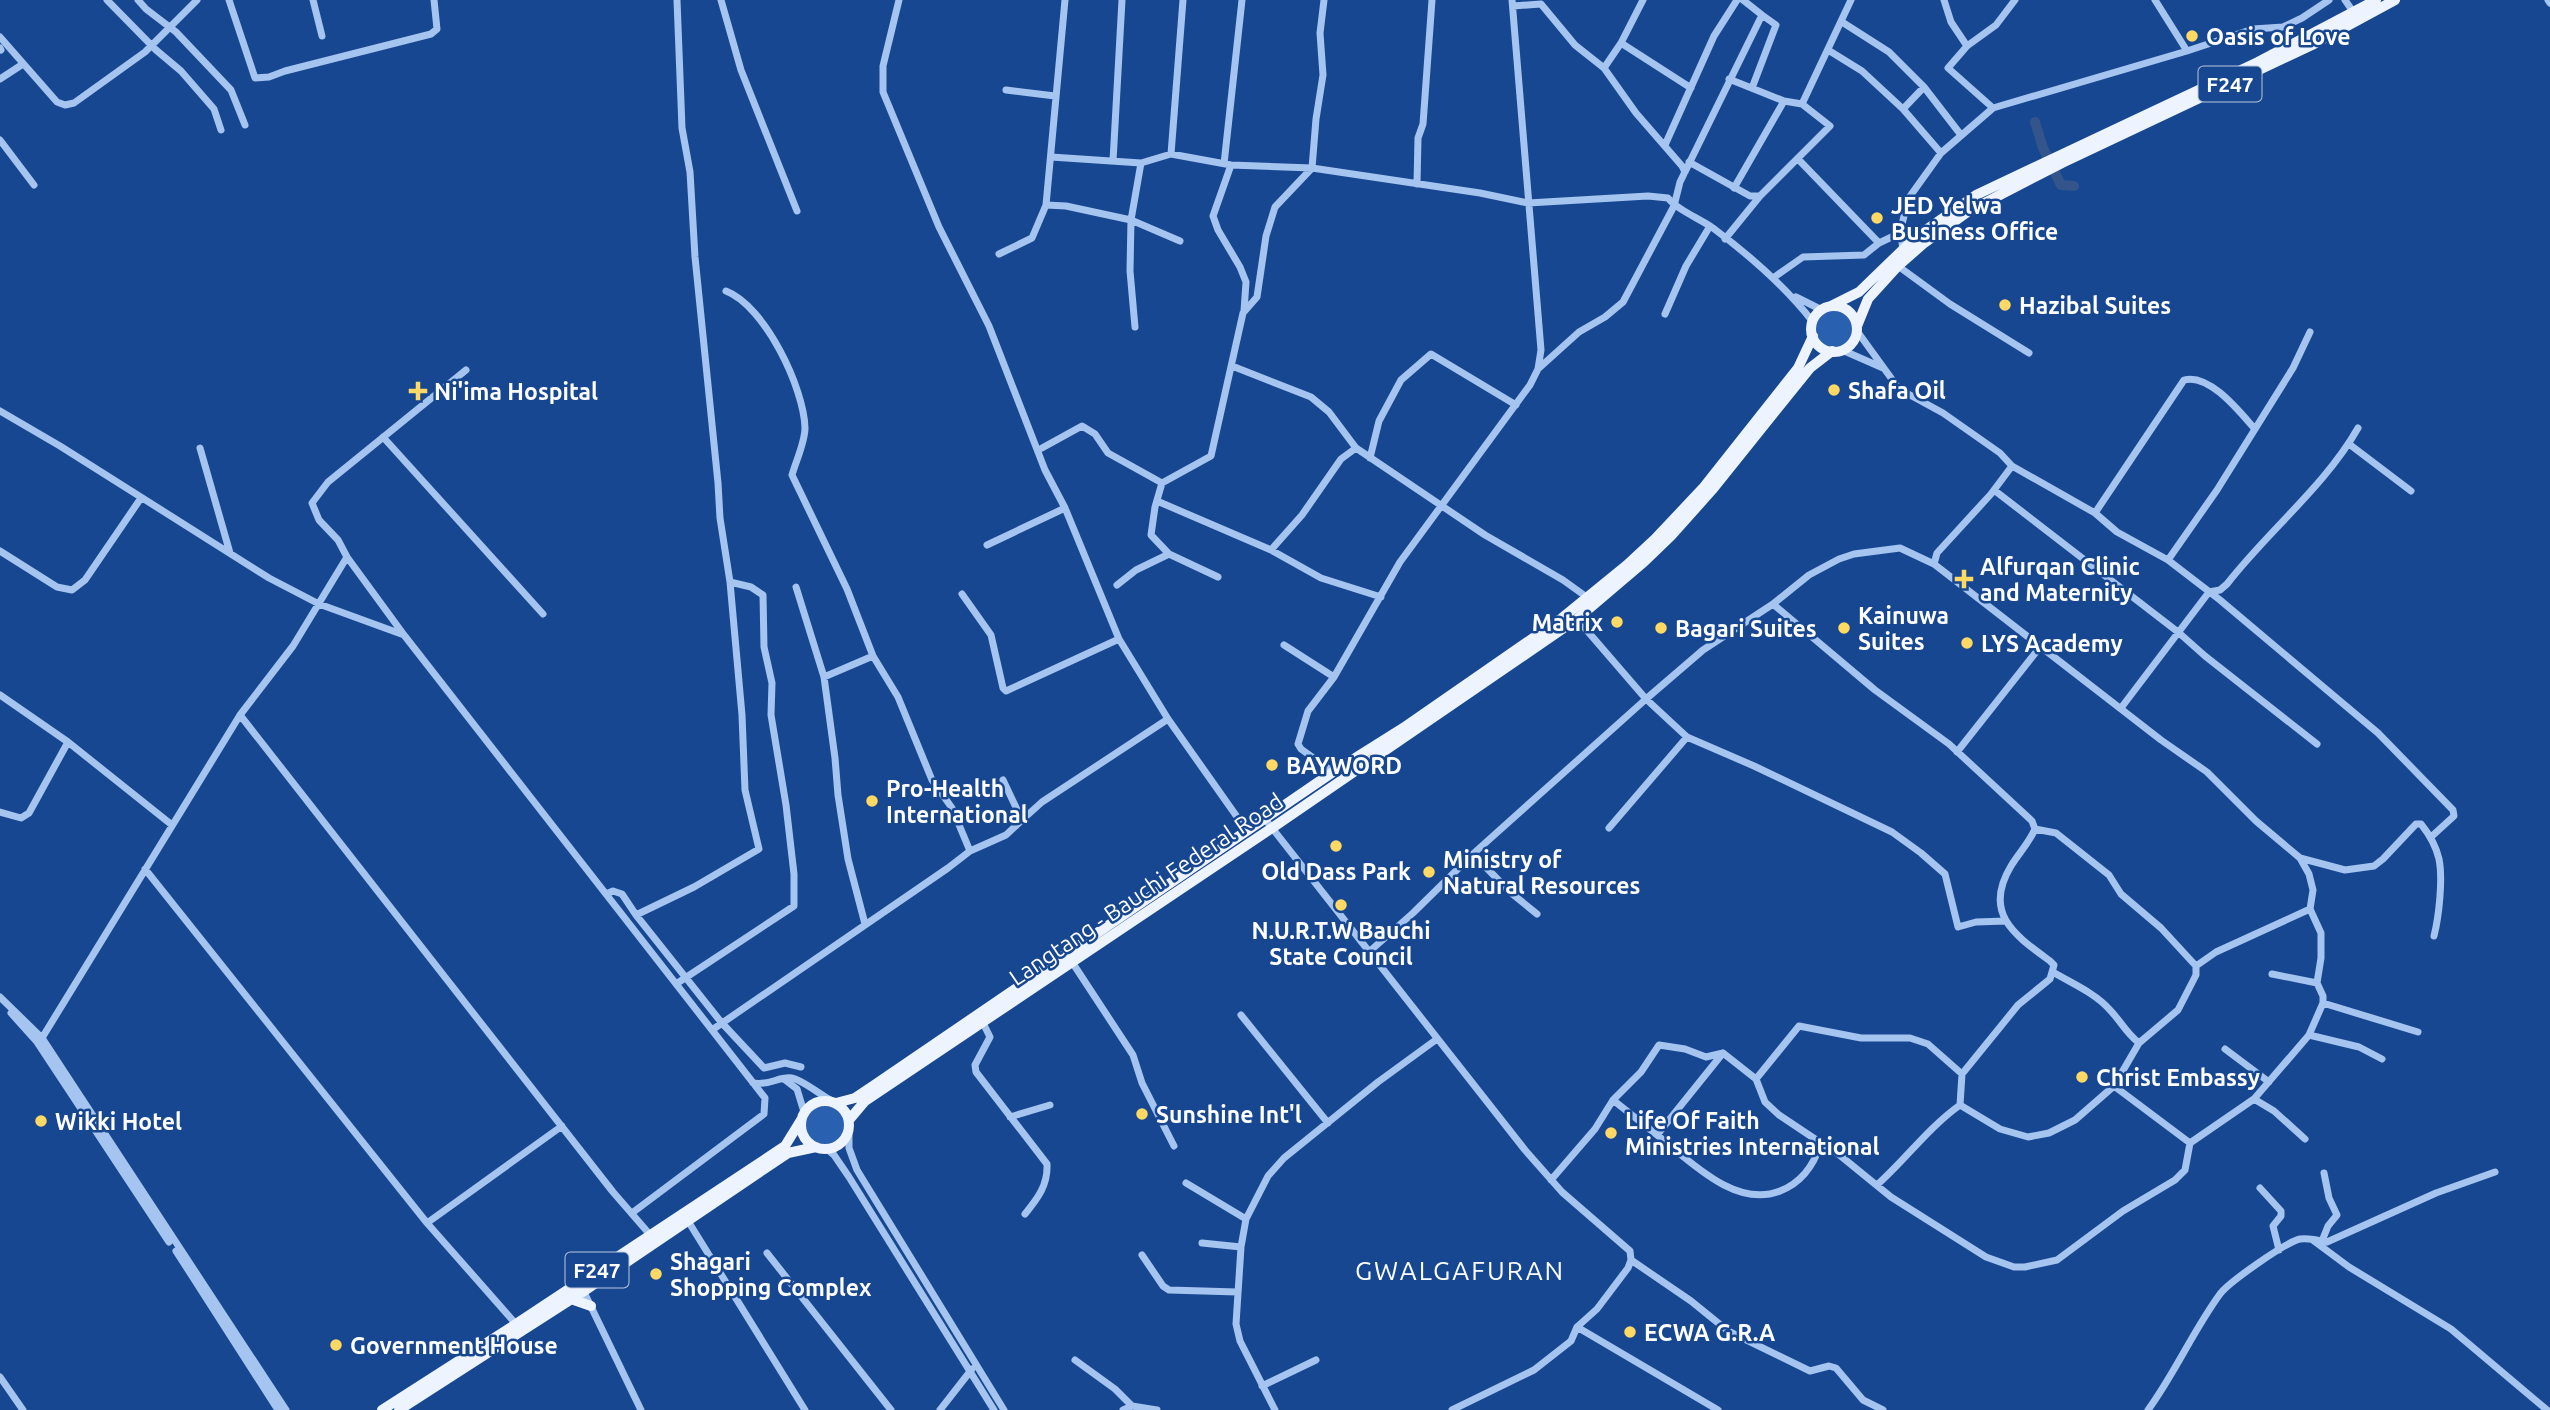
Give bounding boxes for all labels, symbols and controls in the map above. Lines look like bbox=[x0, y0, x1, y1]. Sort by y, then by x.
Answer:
place label: Oasis of Love bbox=[2206, 24, 2350, 49]
marker: Oasis of Love bbox=[2184, 28, 2200, 44]
road number: F247 bbox=[2198, 66, 2262, 102]
place label: JED Yelwa Business Office bbox=[1891, 193, 2058, 244]
marker: JED Yelwa Business Office bbox=[1869, 210, 1885, 226]
place label: Hazibal Suites bbox=[2019, 293, 2171, 318]
marker: Hazibal Suites bbox=[1997, 297, 2013, 313]
place label: Shafa Oil bbox=[1848, 378, 1946, 403]
place label: Ni'ima Hospital bbox=[434, 379, 598, 404]
marker: Ni'ima Hospital bbox=[408, 381, 428, 401]
marker: Shafa Oil bbox=[1826, 382, 1842, 398]
place label: Alfurqan Clinic and Maternity bbox=[1980, 554, 2140, 605]
marker: Alfurqan Clinic and Maternity bbox=[1954, 569, 1974, 589]
place label: Kainuwa Suites bbox=[1858, 603, 1949, 654]
place label: Matrix bbox=[1532, 610, 1604, 635]
marker: Matrix bbox=[1609, 614, 1625, 630]
place label: Bagari Suites bbox=[1675, 616, 1817, 641]
marker: Bagari Suites bbox=[1653, 620, 1669, 636]
marker: Kainuwa Suites bbox=[1836, 620, 1852, 636]
place label: LYS Academy bbox=[1981, 631, 2123, 656]
marker: LYS Academy bbox=[1959, 635, 1975, 651]
place label: BAYWORD bbox=[1286, 753, 1402, 778]
marker: BAYWORD bbox=[1264, 757, 1280, 773]
place label: Pro-Health International bbox=[886, 776, 1028, 827]
street label: Langtang - Bauchi Federal Road bbox=[1005, 788, 1287, 990]
marker: Pro-Health International bbox=[864, 793, 880, 809]
marker: Old Dass Park bbox=[1328, 838, 1344, 854]
place label: Ministry of Natural Resources bbox=[1443, 847, 1640, 898]
place label: Old Dass Park bbox=[1261, 859, 1411, 884]
marker: Ministry of Natural Resources bbox=[1421, 864, 1437, 880]
marker: N.U.R.T.W Bauchi State Council bbox=[1333, 897, 1349, 913]
place label: N.U.R.T.W Bauchi State Council bbox=[1251, 918, 1431, 969]
place label: Christ Embassy bbox=[2096, 1065, 2260, 1090]
marker: Christ Embassy bbox=[2074, 1069, 2090, 1085]
place label: Sunshine Int'l bbox=[1156, 1102, 1302, 1127]
marker: Sunshine Int'l bbox=[1134, 1106, 1150, 1122]
place label: Life Of Faith Ministries International bbox=[1625, 1108, 1880, 1159]
place label: Wikki Hotel bbox=[55, 1109, 182, 1134]
marker: Wikki Hotel bbox=[33, 1113, 49, 1129]
marker: Life Of Faith Ministries International bbox=[1603, 1125, 1619, 1141]
place label: Shagari Shopping Complex bbox=[670, 1249, 872, 1300]
road number: F247 bbox=[566, 1252, 628, 1288]
district label: GWALGAFURAN bbox=[1355, 1256, 1565, 1285]
marker: Shagari Shopping Complex bbox=[648, 1266, 664, 1282]
place label: ECWA G.R.A bbox=[1644, 1320, 1775, 1345]
marker: ECWA G.R.A bbox=[1622, 1324, 1638, 1340]
place label: Government House bbox=[350, 1333, 558, 1358]
marker: Government House bbox=[328, 1337, 344, 1353]

